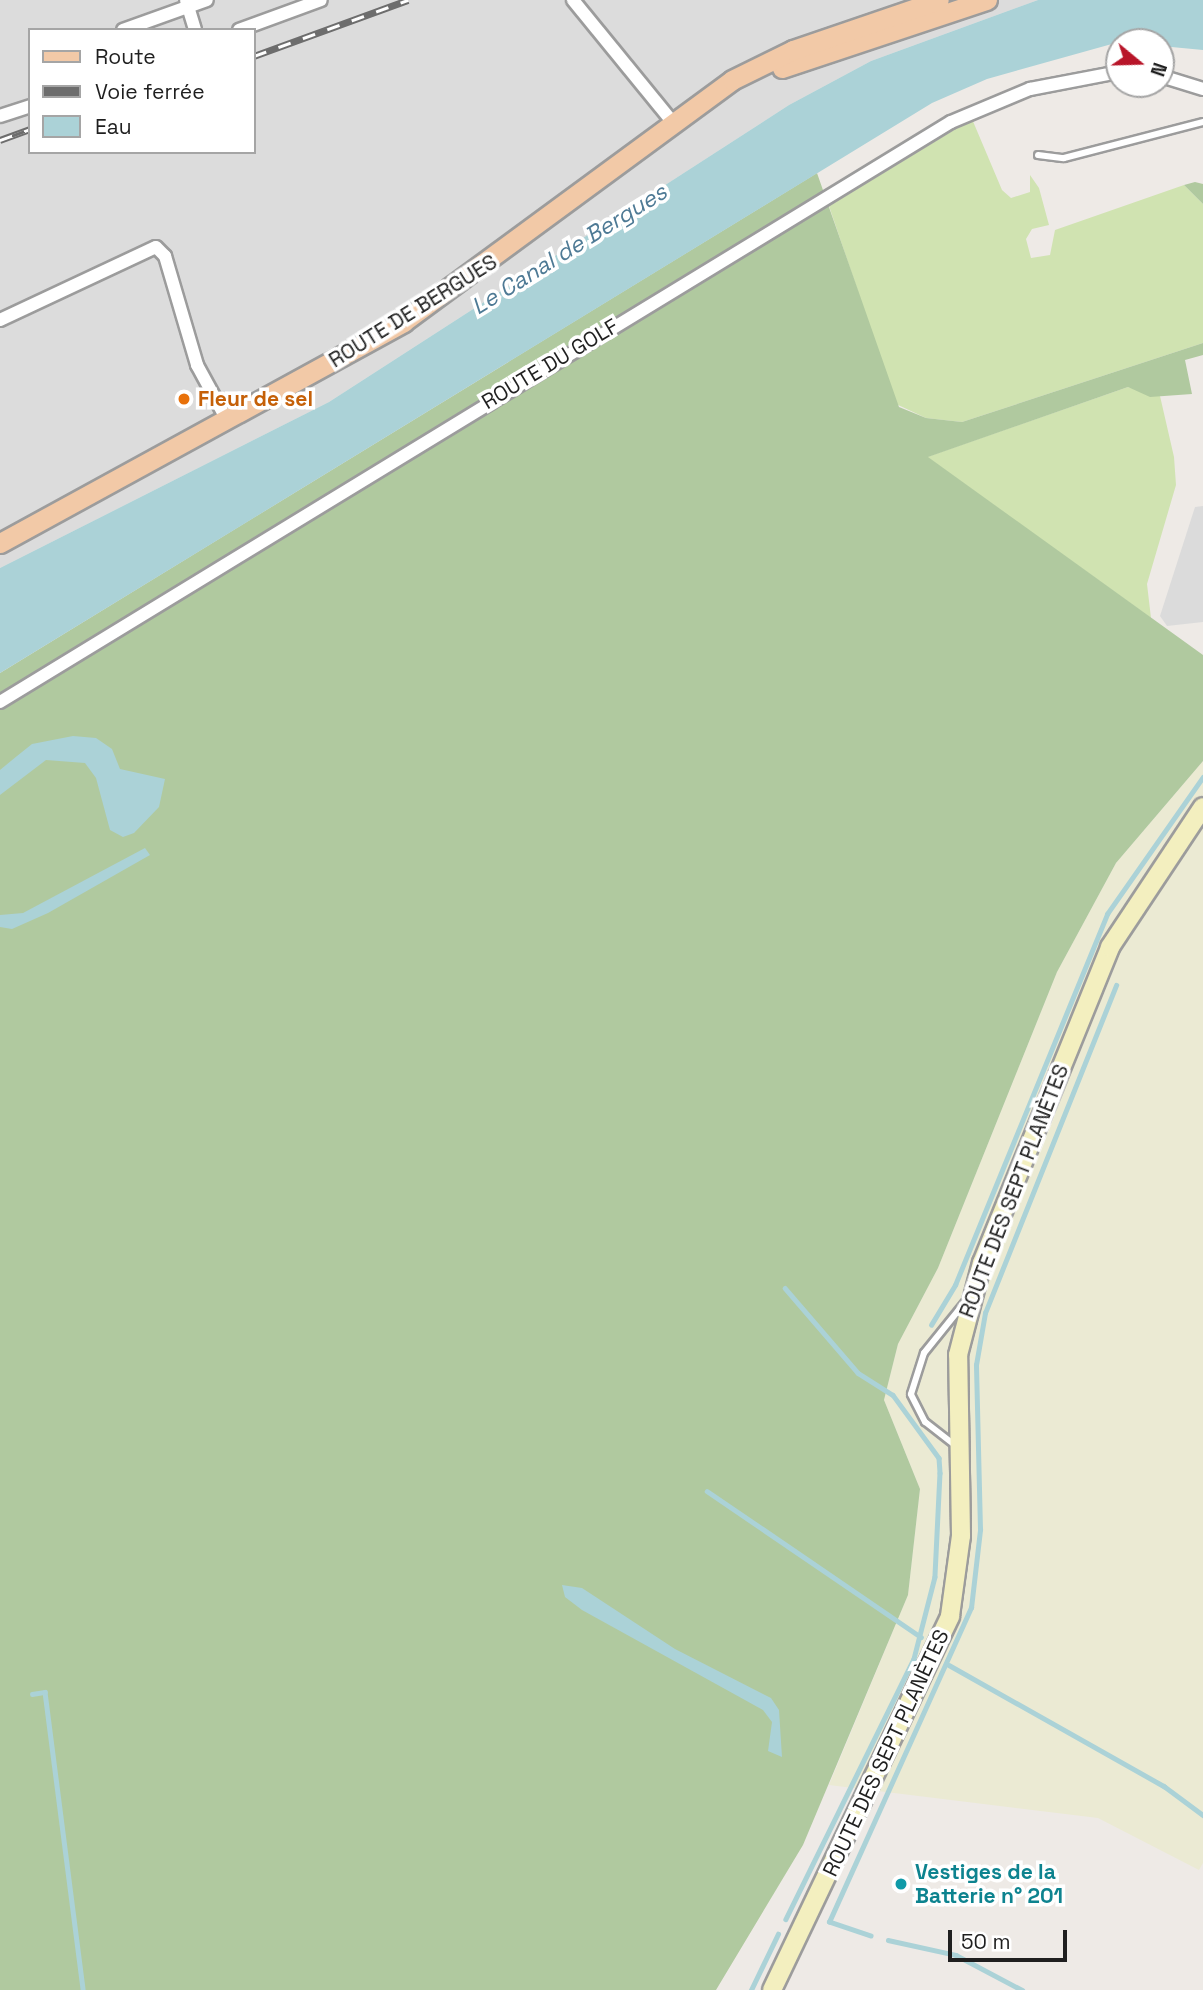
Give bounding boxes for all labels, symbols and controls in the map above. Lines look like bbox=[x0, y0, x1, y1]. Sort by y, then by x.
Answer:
legend bbox=[28, 28, 256, 154]
north arrow bbox=[1105, 28, 1175, 98]
text: Route bbox=[95, 43, 156, 70]
text: N bbox=[1145, 59, 1172, 79]
text: Voie ferrée bbox=[95, 78, 205, 105]
text: Eau bbox=[95, 113, 132, 140]
water label: Le Canal de Bergues bbox=[466, 178, 672, 320]
street label: ROUTE DE BERGUES bbox=[324, 249, 502, 373]
street label: ROUTE DU GOLF bbox=[477, 313, 623, 415]
place label: Fleur de sel bbox=[198, 386, 313, 412]
marker: Fleur de sel bbox=[176, 391, 192, 407]
street label: ROUTE DES SEPT PLANÈTES bbox=[954, 1060, 1074, 1322]
street label: ROUTE DES SEPT PLANÈTES bbox=[818, 1625, 954, 1881]
place label: Vestiges de la Batterie n° 201 bbox=[915, 1859, 1063, 1909]
marker: Vestiges de la Batterie n° 201 bbox=[893, 1876, 909, 1892]
scale bar bbox=[951, 1916, 1070, 1960]
text: 50 m bbox=[961, 1928, 1011, 1955]

